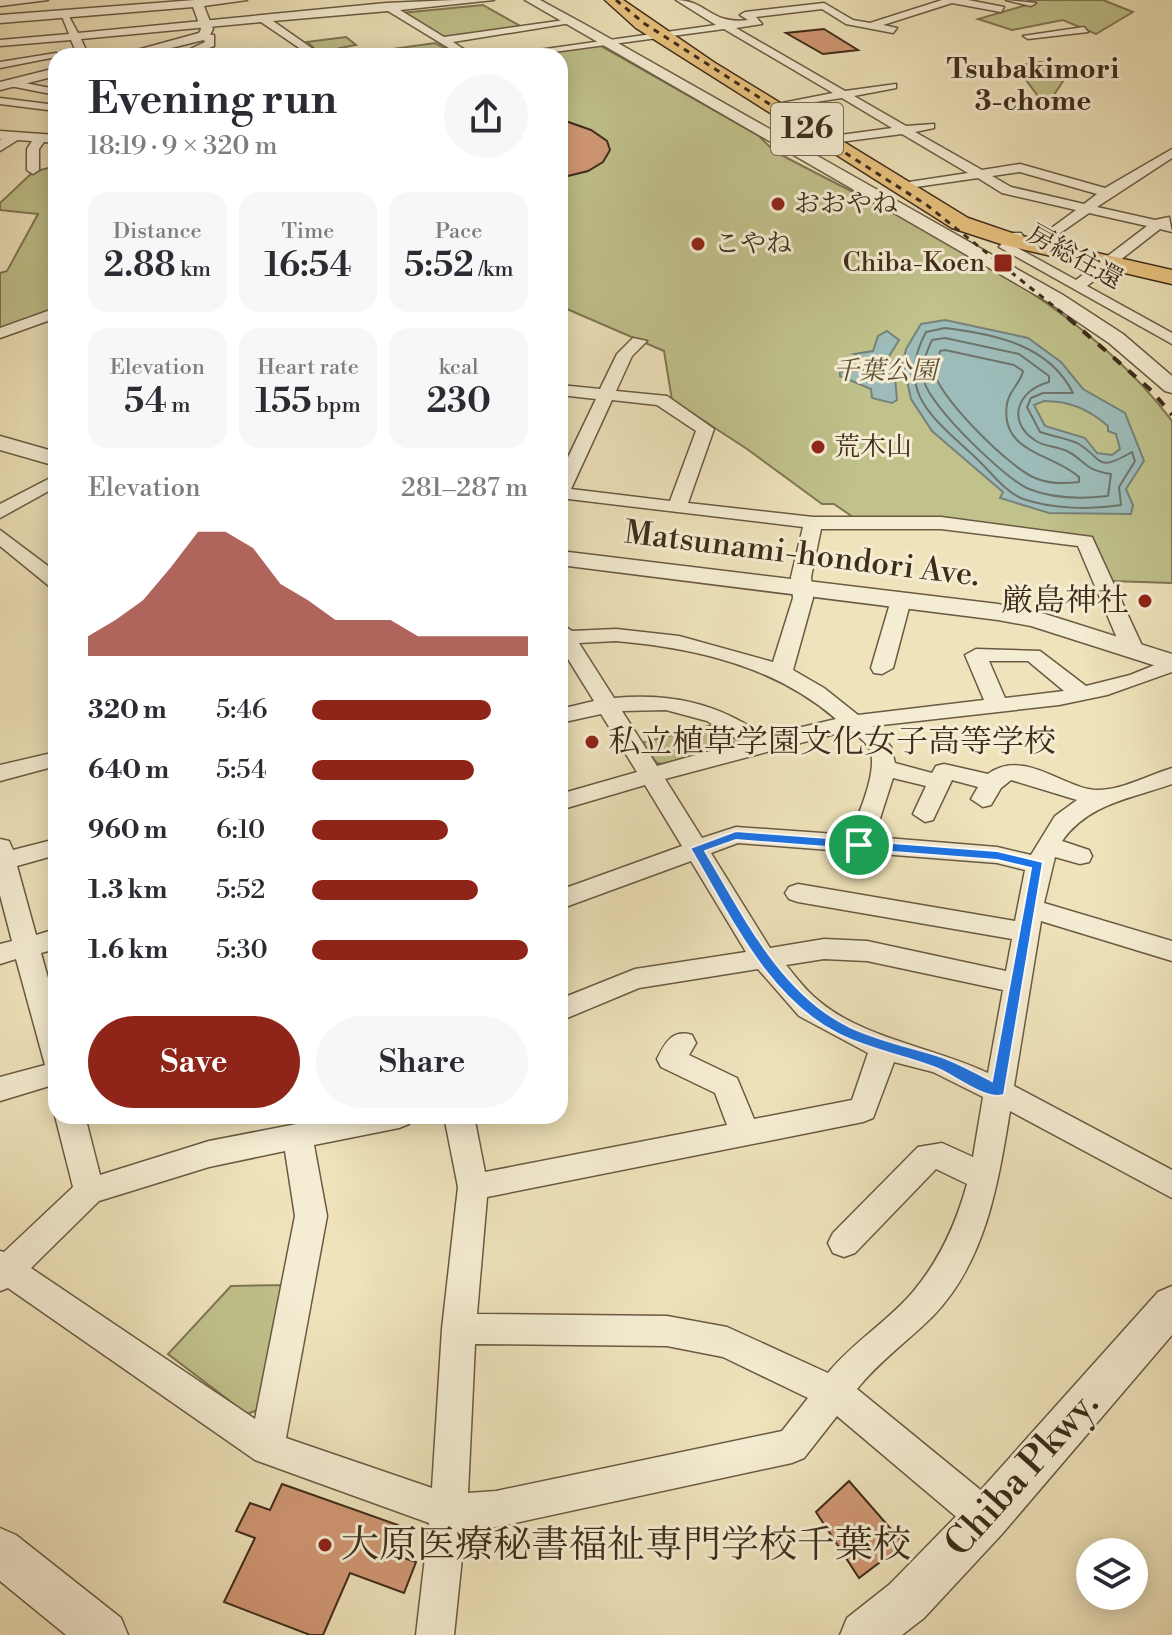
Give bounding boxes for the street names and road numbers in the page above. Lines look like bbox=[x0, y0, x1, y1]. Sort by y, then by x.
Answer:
road number: 126 bbox=[771, 103, 843, 155]
street label: 房総往還 bbox=[1022, 218, 1128, 296]
street label: Matsunami-hondori Ave. bbox=[622, 512, 982, 596]
street label: Chiba Pkwy. bbox=[935, 1381, 1109, 1567]

